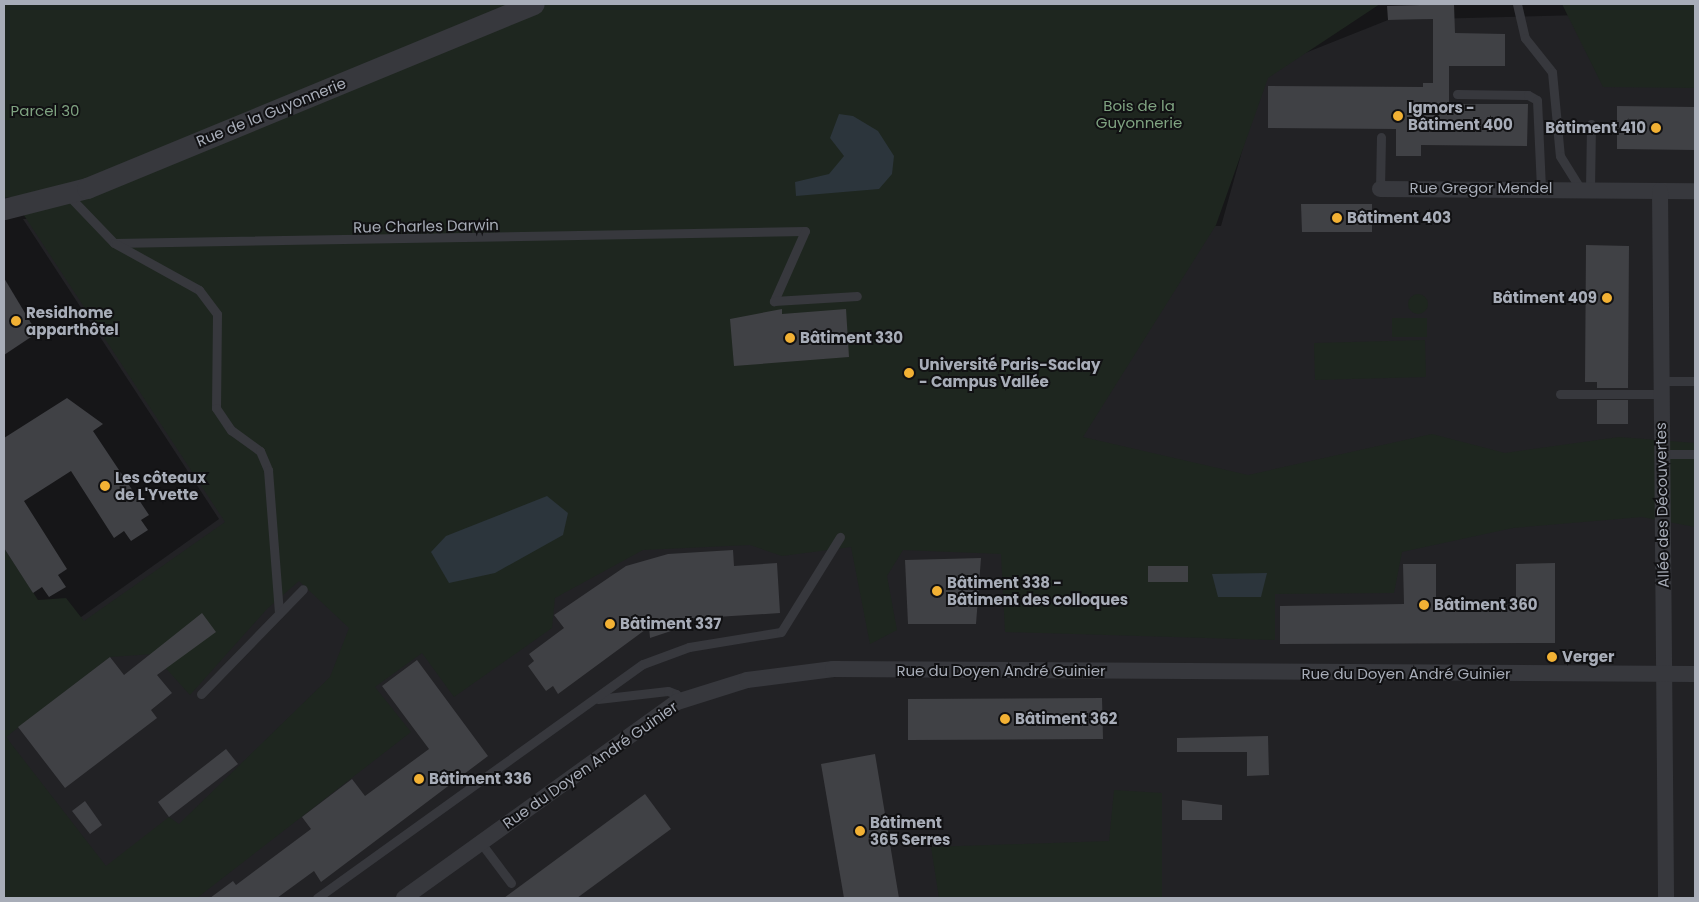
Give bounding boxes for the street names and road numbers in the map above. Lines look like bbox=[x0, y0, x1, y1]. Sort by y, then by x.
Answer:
street label: Rue de la Guyonnerie bbox=[194, 74, 348, 150]
street label: Rue Gregor Mendel bbox=[1410, 179, 1552, 197]
street label: Rue Charles Darwin bbox=[353, 216, 499, 236]
street label: Allée des Découvertes bbox=[1652, 422, 1672, 588]
street label: Rue du Doyen André Guinier bbox=[896, 662, 1106, 680]
street label: Rue du Doyen André Guinier bbox=[1301, 665, 1511, 683]
street label: Rue du Doyen André Guinier bbox=[499, 698, 681, 832]

